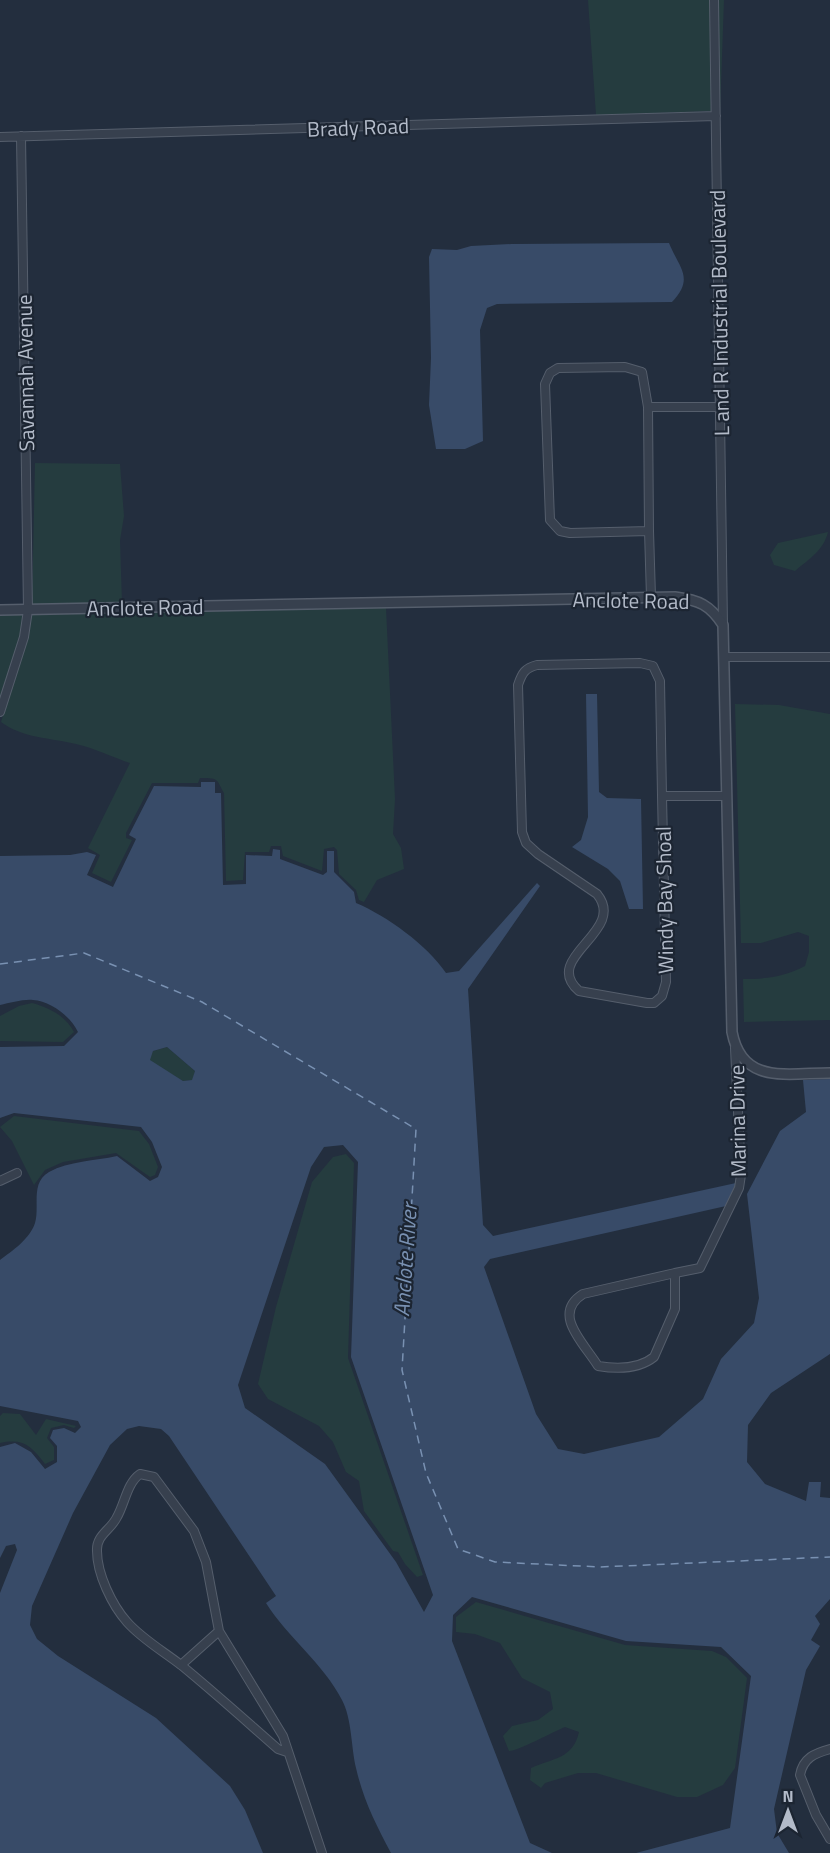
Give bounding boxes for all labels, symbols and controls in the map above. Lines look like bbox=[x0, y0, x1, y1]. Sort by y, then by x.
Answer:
street label: Brady Road bbox=[306, 109, 410, 145]
street label: L and R Industrial Boulevard bbox=[701, 189, 737, 437]
street label: Savannah Avenue bbox=[8, 294, 42, 452]
street label: Anclote Road bbox=[572, 583, 690, 617]
street label: Anclote Road bbox=[86, 590, 204, 624]
street label: Windy Bay Shoal bbox=[647, 826, 681, 974]
street label: Marina Drive bbox=[720, 1065, 754, 1177]
water label: Anclote River bbox=[384, 1199, 426, 1318]
north arrow bbox=[758, 1781, 818, 1841]
text: N bbox=[782, 1784, 794, 1808]

